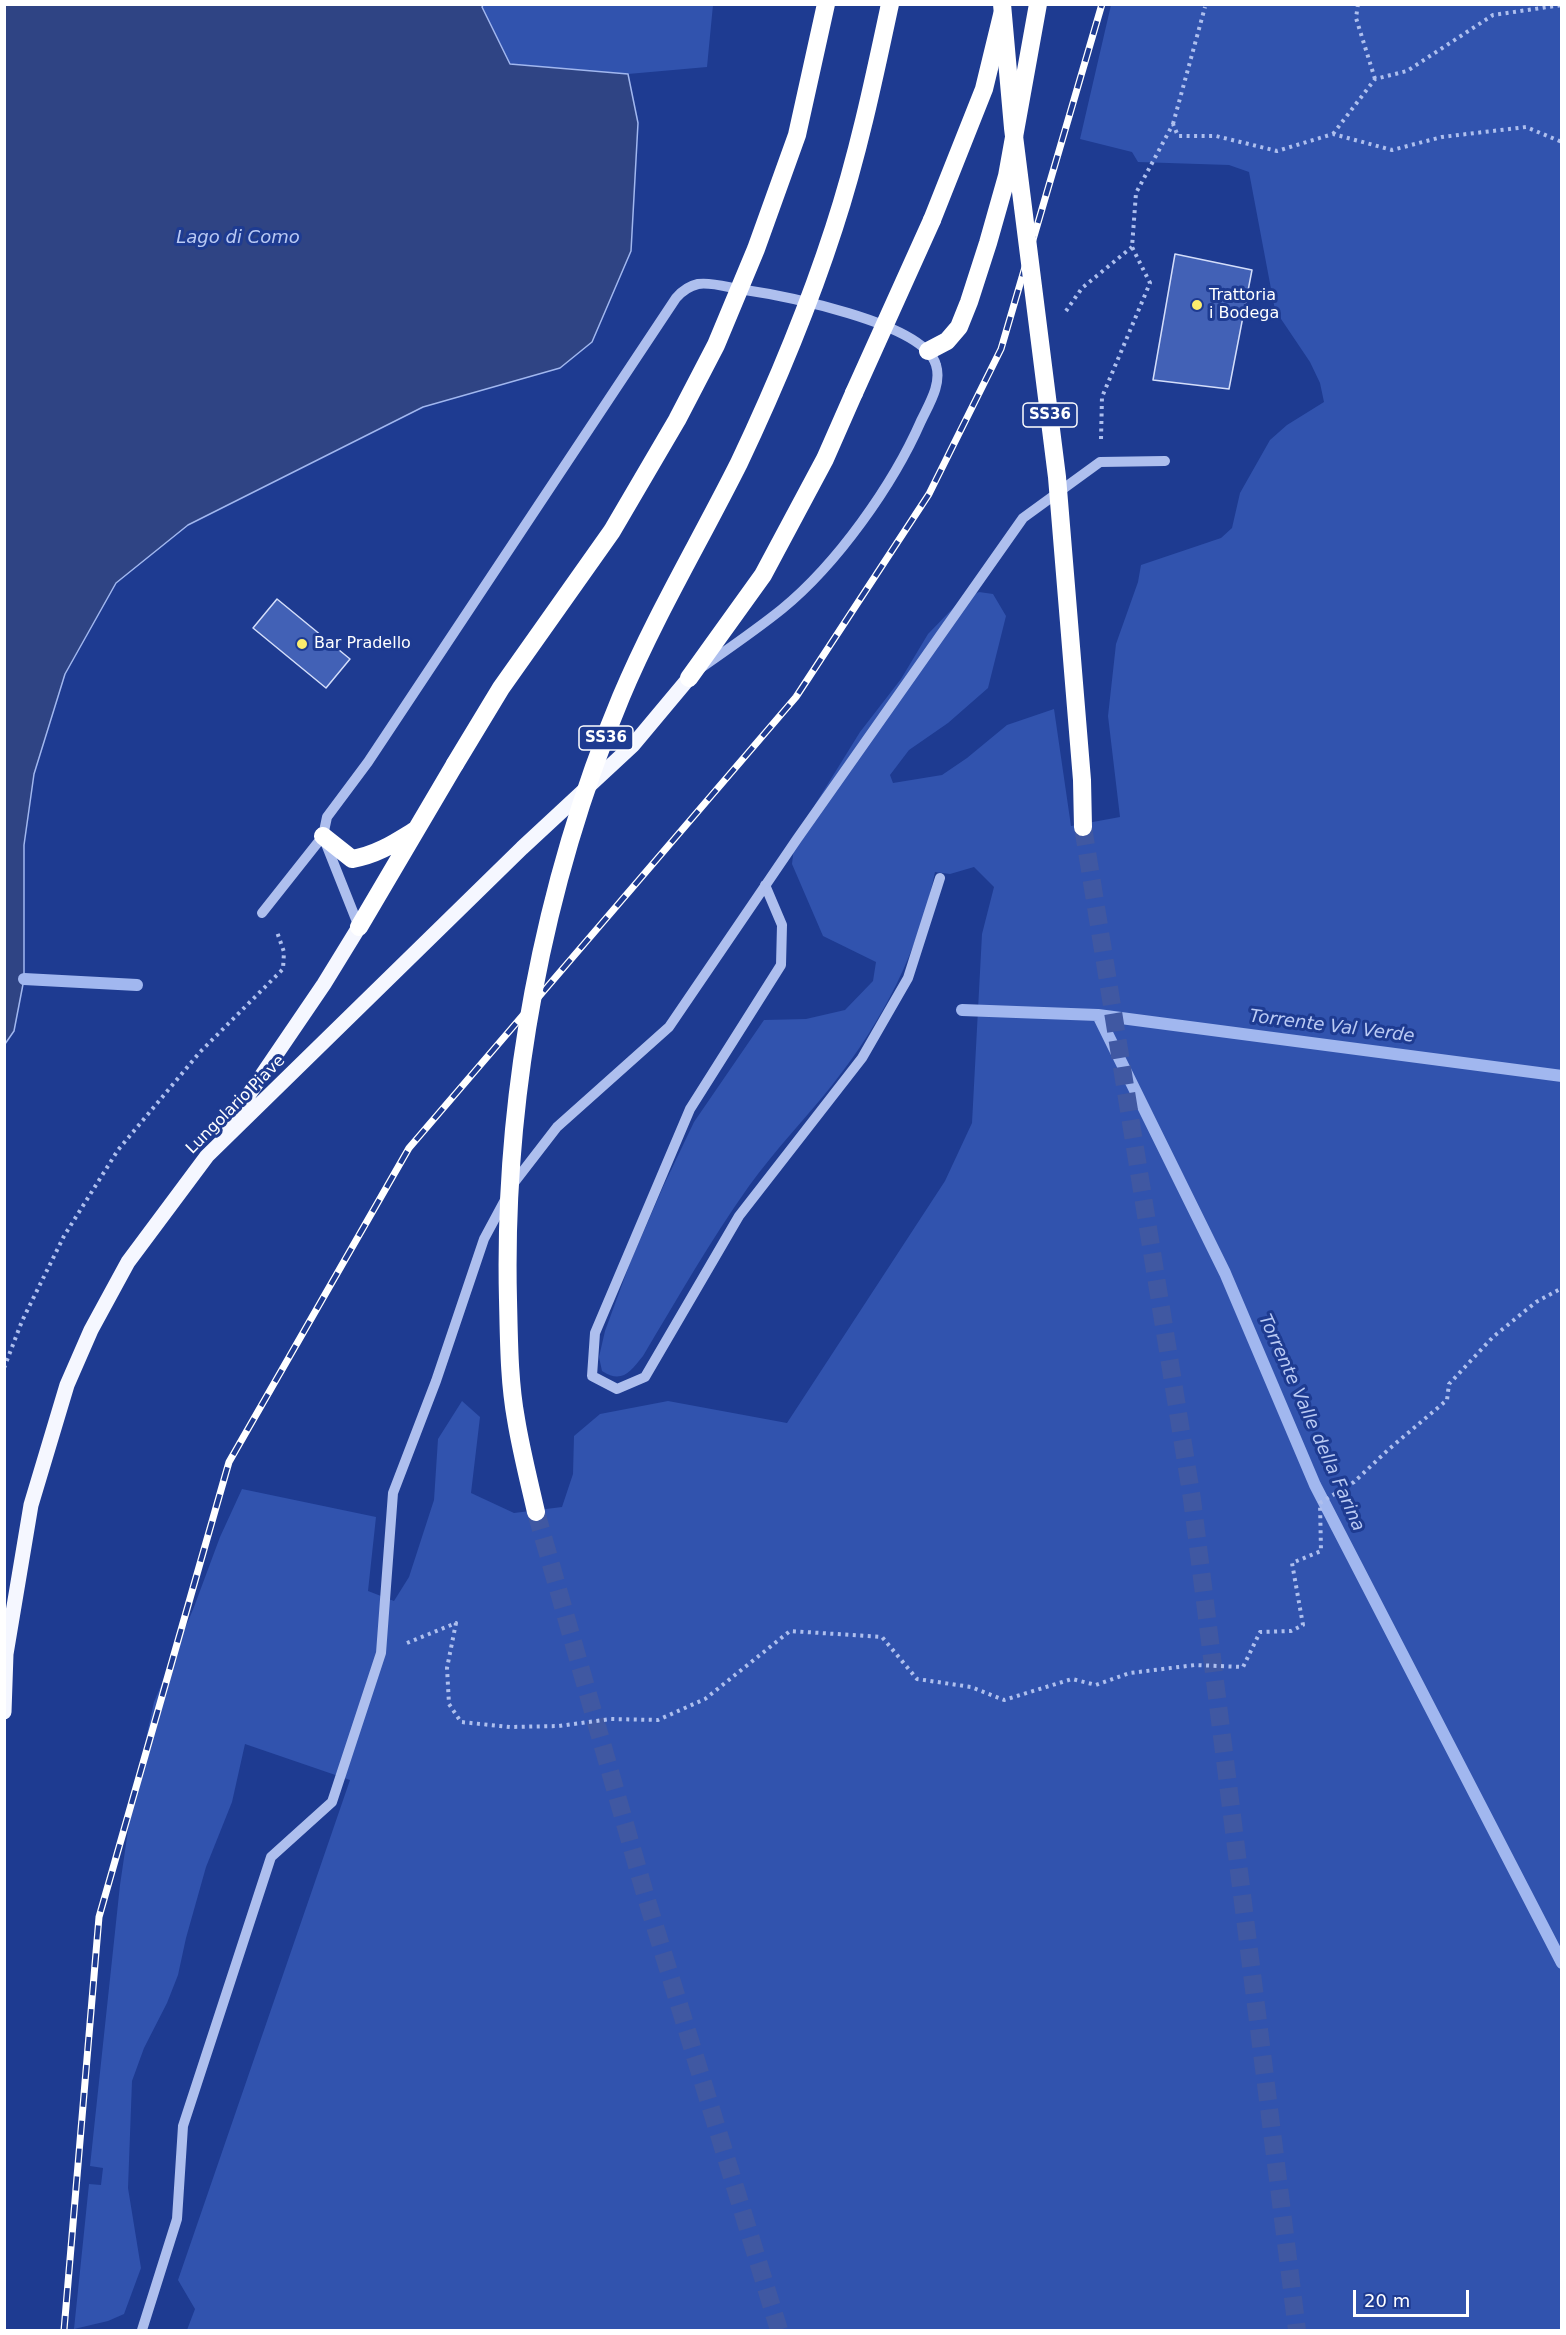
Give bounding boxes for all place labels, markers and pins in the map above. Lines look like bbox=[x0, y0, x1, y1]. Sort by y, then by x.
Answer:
place label: Trattoria i Bodega bbox=[1209, 286, 1279, 324]
marker: Trattoria i Bodega bbox=[1190, 298, 1204, 312]
place label: Bar Pradello bbox=[314, 634, 411, 654]
marker: Bar Pradello bbox=[295, 637, 309, 651]

